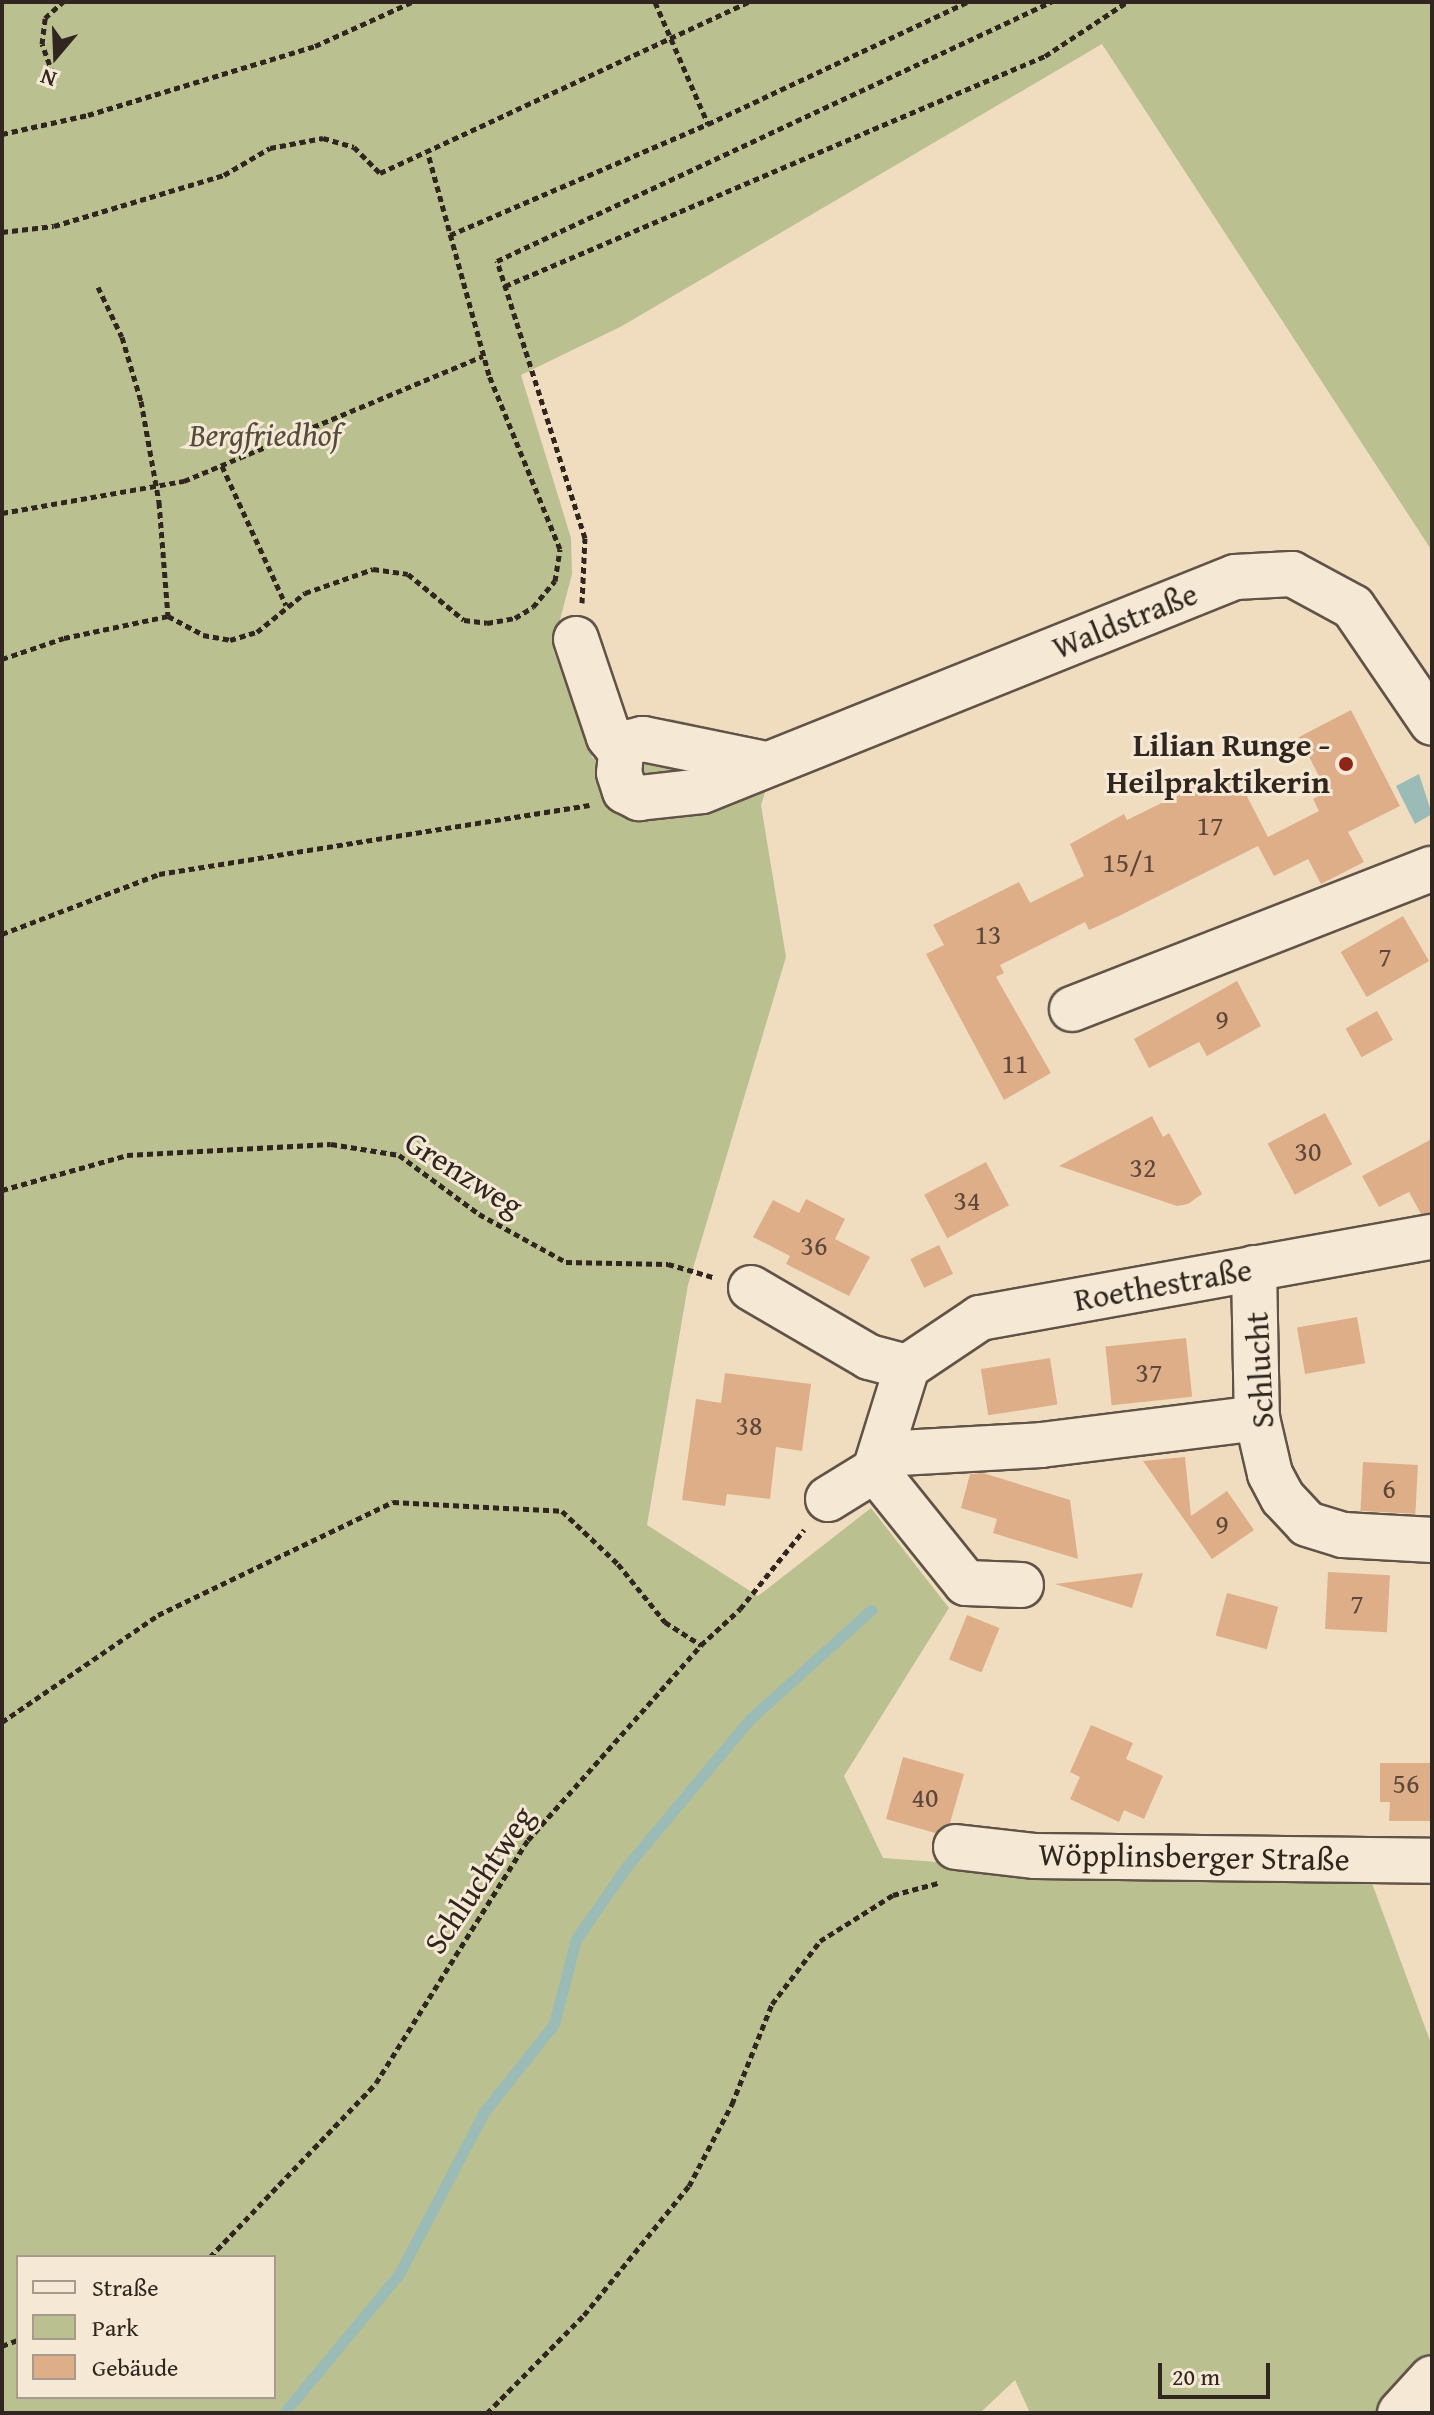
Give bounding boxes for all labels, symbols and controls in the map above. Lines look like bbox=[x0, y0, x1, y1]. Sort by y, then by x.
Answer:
north arrow bbox=[16, 16, 96, 96]
text: N bbox=[36, 61, 60, 96]
park label: Bergfriedhof bbox=[189, 416, 341, 454]
street label: Waldstraße bbox=[1047, 575, 1203, 667]
place label: Lilian Runge - Heilpraktikerin bbox=[1106, 727, 1330, 802]
marker: Lilian Runge - Heilpraktikerin bbox=[1337, 755, 1355, 773]
house number: 17 bbox=[1197, 808, 1223, 842]
house number: 15/1 bbox=[1102, 845, 1156, 879]
house number: 13 bbox=[975, 917, 1001, 951]
house number: 7 bbox=[1378, 939, 1392, 973]
house number: 9 bbox=[1215, 1002, 1229, 1036]
house number: 11 bbox=[1002, 1046, 1028, 1080]
street label: Grenzweg bbox=[398, 1123, 530, 1225]
house number: 30 bbox=[1295, 1134, 1321, 1168]
house number: 32 bbox=[1130, 1150, 1156, 1184]
house number: 34 bbox=[954, 1183, 980, 1217]
house number: 36 bbox=[801, 1228, 827, 1262]
street label: Roethestraße bbox=[1071, 1250, 1255, 1320]
street label: Schlucht bbox=[1238, 1311, 1282, 1429]
house number: 37 bbox=[1136, 1355, 1162, 1389]
house number: 38 bbox=[736, 1408, 762, 1442]
house number: 6 bbox=[1382, 1471, 1396, 1505]
house number: 9 bbox=[1215, 1507, 1229, 1541]
house number: 7 bbox=[1350, 1586, 1364, 1620]
house number: 56 bbox=[1393, 1766, 1419, 1800]
house number: 40 bbox=[912, 1780, 938, 1814]
street label: Schluchtweg bbox=[416, 1799, 542, 1961]
street label: Wöpplinsberger Straße bbox=[1038, 1835, 1350, 1879]
legend bbox=[16, 2255, 276, 2399]
text: Straße bbox=[92, 2270, 159, 2305]
text: Park bbox=[92, 2310, 138, 2345]
scale bar bbox=[1162, 2347, 1274, 2397]
text: Gebäude bbox=[92, 2350, 178, 2385]
text: 20 m bbox=[1172, 2359, 1220, 2394]

